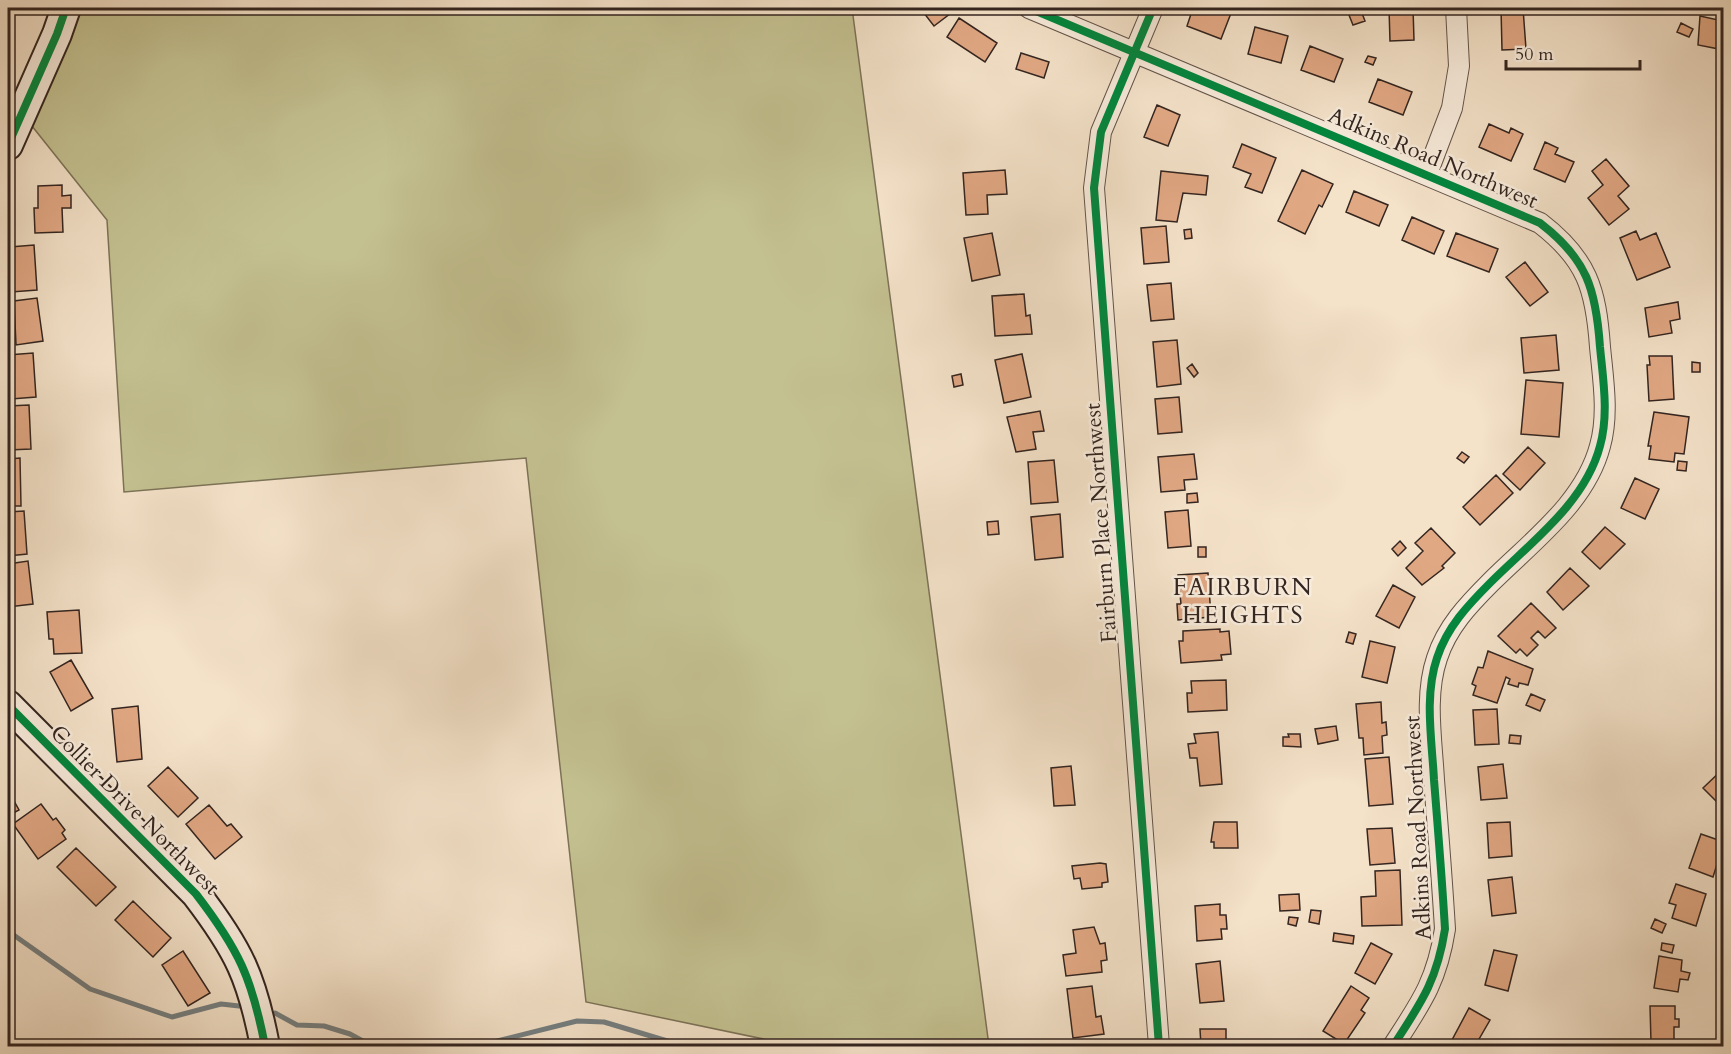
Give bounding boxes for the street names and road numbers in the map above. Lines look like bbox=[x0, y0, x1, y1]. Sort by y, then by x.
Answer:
street label: Adkins Road Northwest bbox=[1324, 100, 1542, 216]
street label: Fairburn Place Northwest bbox=[1078, 402, 1124, 644]
street label: Adkins Road Northwest bbox=[1397, 715, 1439, 941]
street label: Collier Drive Northwest bbox=[44, 719, 227, 902]

